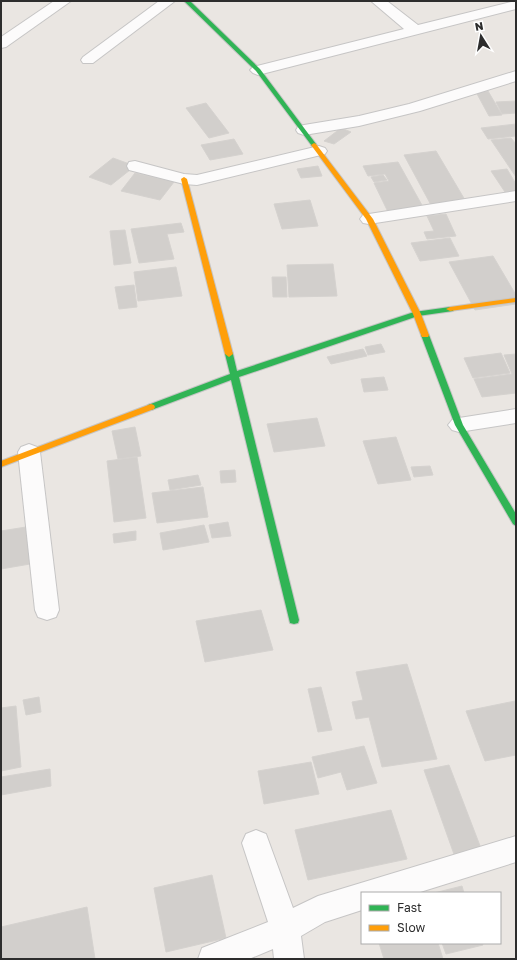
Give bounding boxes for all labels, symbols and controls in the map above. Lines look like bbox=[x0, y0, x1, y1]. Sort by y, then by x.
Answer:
north arrow bbox=[461, 16, 501, 56]
text: N bbox=[474, 19, 484, 33]
legend bbox=[361, 892, 501, 944]
text: Fast bbox=[397, 900, 422, 915]
text: Slow bbox=[397, 920, 425, 935]

